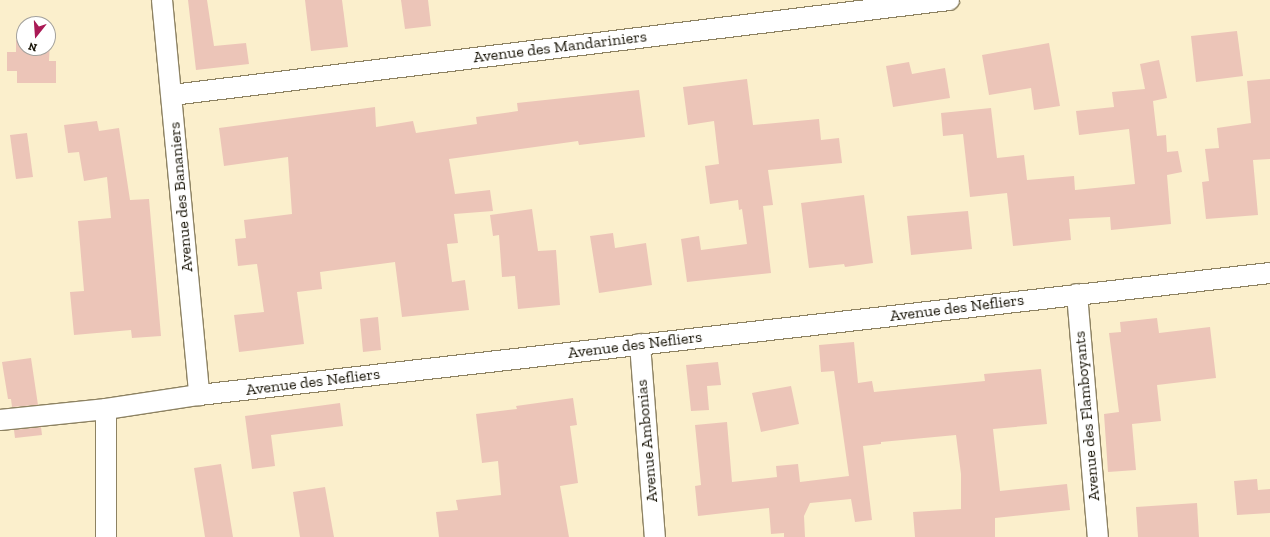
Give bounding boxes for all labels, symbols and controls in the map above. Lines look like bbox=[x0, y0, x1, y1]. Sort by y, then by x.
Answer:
north arrow bbox=[16, 16, 56, 56]
street label: Avenue des Mandariniers bbox=[472, 27, 648, 67]
text: N bbox=[27, 40, 39, 54]
street label: Avenue des Bananiers bbox=[165, 121, 197, 273]
street label: Avenue des Nefliers bbox=[889, 290, 1025, 326]
street label: Avenue des Nefliers bbox=[567, 327, 703, 363]
street label: Avenue des Flamboyants bbox=[1070, 330, 1104, 502]
street label: Avenue des Nefliers bbox=[245, 364, 381, 400]
street label: Avenue Ambonias bbox=[632, 379, 662, 503]

